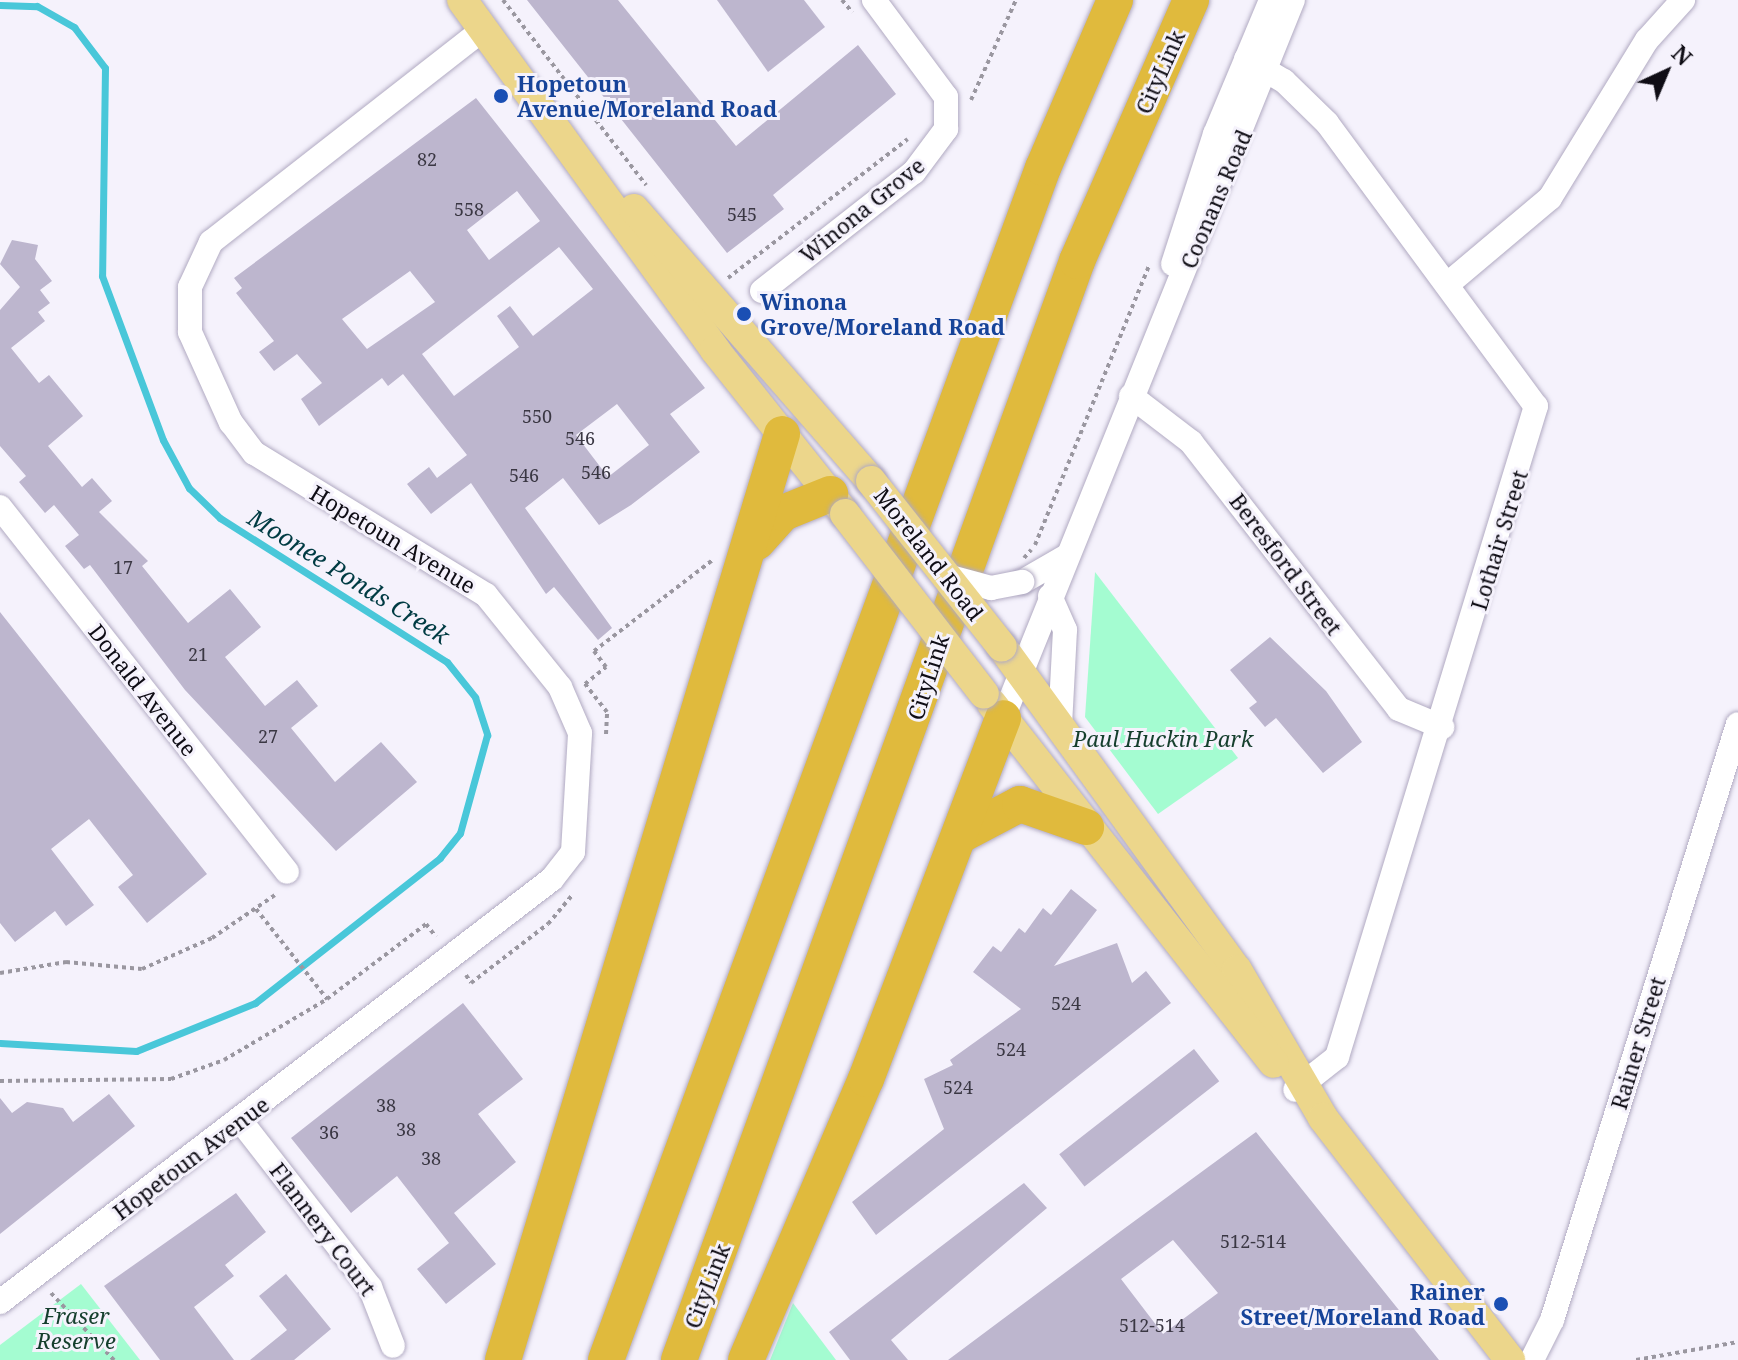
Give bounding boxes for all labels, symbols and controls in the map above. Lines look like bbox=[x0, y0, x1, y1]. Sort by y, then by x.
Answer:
street label: CityLink bbox=[1130, 26, 1190, 118]
north arrow bbox=[1626, 32, 1706, 112]
text: N bbox=[1666, 38, 1699, 72]
place label: Hopetoun Avenue/Moreland Road bbox=[517, 70, 777, 122]
marker: Hopetoun Avenue/Moreland Road bbox=[492, 87, 510, 105]
street label: Coonans Road bbox=[1175, 126, 1257, 272]
house number: 82 bbox=[417, 148, 437, 170]
street label: Winona Grove bbox=[794, 152, 930, 268]
house number: 558 bbox=[454, 198, 484, 220]
house number: 545 bbox=[727, 203, 757, 225]
place label: Winona Grove/Moreland Road bbox=[760, 288, 1005, 340]
marker: Winona Grove/Moreland Road bbox=[735, 305, 753, 323]
house number: 550 bbox=[522, 405, 552, 427]
house number: 546 bbox=[565, 427, 595, 449]
house number: 546 bbox=[581, 461, 611, 483]
house number: 546 bbox=[509, 464, 539, 486]
street label: Lothair Street bbox=[1465, 467, 1533, 613]
street label: Hopetoun Avenue bbox=[305, 479, 481, 599]
street label: Moreland Road bbox=[869, 482, 989, 626]
street label: Beresford Street bbox=[1224, 488, 1348, 640]
water label: Moonee Ponds Creek bbox=[243, 502, 455, 650]
house number: 17 bbox=[113, 556, 133, 578]
street label: Donald Avenue bbox=[83, 619, 203, 761]
street label: CityLink bbox=[902, 631, 954, 723]
house number: 21 bbox=[188, 643, 208, 665]
house number: 27 bbox=[258, 725, 278, 747]
park label: Paul Huckin Park bbox=[1073, 726, 1253, 752]
street label: Rainer Street bbox=[1605, 974, 1671, 1112]
house number: 524 bbox=[1051, 992, 1081, 1014]
house number: 524 bbox=[996, 1038, 1026, 1060]
house number: 524 bbox=[943, 1076, 973, 1098]
street label: Hopetoun Avenue bbox=[108, 1091, 274, 1225]
house number: 38 bbox=[376, 1094, 396, 1116]
house number: 38 bbox=[396, 1118, 416, 1140]
house number: 36 bbox=[319, 1121, 339, 1143]
house number: 38 bbox=[421, 1147, 441, 1169]
street label: Flannery Court bbox=[265, 1158, 381, 1300]
house number: 512-514 bbox=[1220, 1230, 1286, 1252]
street label: CityLink bbox=[679, 1240, 735, 1332]
place label: Rainer Street/Moreland Road bbox=[1241, 1278, 1485, 1330]
marker: Rainer Street/Moreland Road bbox=[1492, 1295, 1510, 1313]
park label: Fraser Reserve bbox=[36, 1302, 116, 1354]
house number: 512-514 bbox=[1119, 1314, 1185, 1336]

